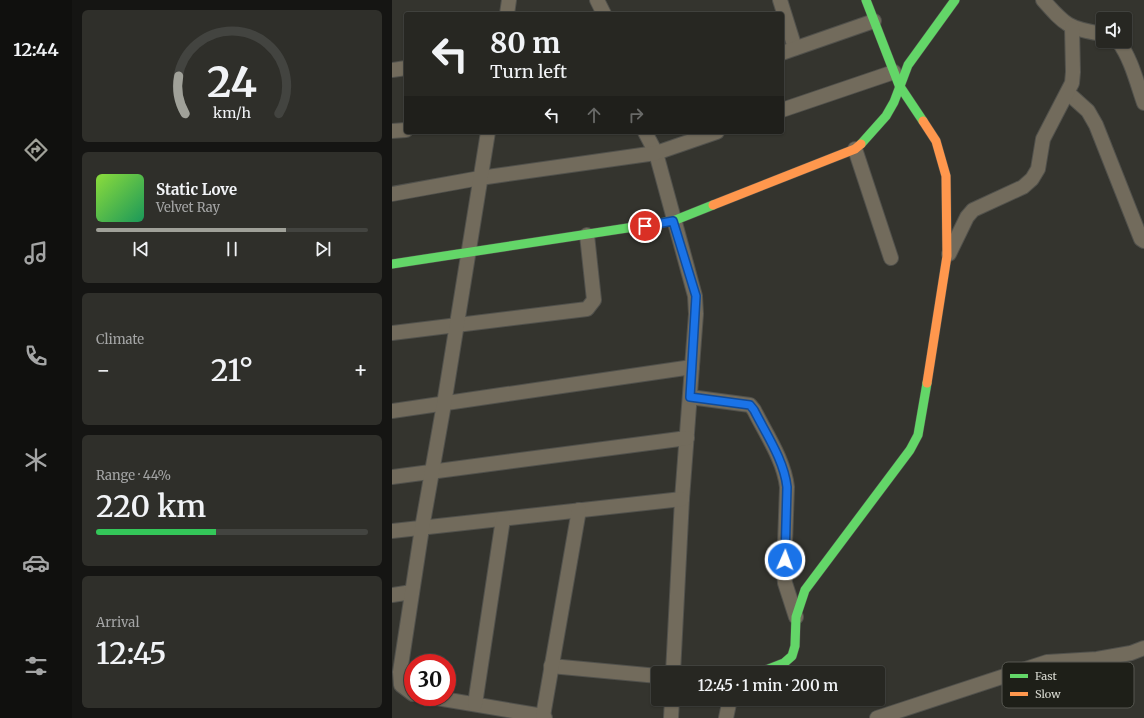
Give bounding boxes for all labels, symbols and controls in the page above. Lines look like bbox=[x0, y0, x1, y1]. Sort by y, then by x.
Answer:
map controls bbox=[1096, 12, 1132, 48]
button: sound bbox=[1096, 12, 1132, 48]
text: 80 m bbox=[490, 25, 561, 61]
icon: left bbox=[424, 28, 476, 80]
text: 12:44 bbox=[13, 38, 59, 61]
text: 24 bbox=[207, 56, 257, 108]
text: Turn left bbox=[490, 60, 567, 83]
text: km/h bbox=[213, 103, 251, 121]
icon: left bbox=[541, 104, 563, 126]
icon: ahead bbox=[583, 104, 605, 126]
icon: right bbox=[625, 104, 647, 126]
icon: directions bbox=[22, 136, 50, 164]
text: Static Love bbox=[156, 180, 237, 199]
text: Velvet Ray bbox=[156, 199, 220, 216]
pin bbox=[628, 209, 662, 243]
icon: arrive bbox=[634, 215, 656, 237]
icon: previous bbox=[130, 238, 152, 260]
icon: pause bbox=[221, 238, 243, 260]
icon: next bbox=[312, 238, 334, 260]
icon: music bbox=[22, 239, 50, 267]
text: Climate bbox=[96, 331, 144, 348]
icon: phone bbox=[22, 342, 50, 370]
text: 21° bbox=[211, 351, 253, 389]
text: − bbox=[96, 356, 111, 384]
text: + bbox=[353, 356, 368, 384]
icon: climate bbox=[22, 446, 50, 474]
text: Range · 44% bbox=[96, 467, 171, 484]
text: 220 km bbox=[96, 487, 206, 525]
position arrow bbox=[764, 539, 806, 581]
icon: car bbox=[22, 549, 50, 577]
text: Arrival bbox=[96, 614, 139, 631]
text: 12:45 bbox=[96, 634, 167, 672]
icon: filters bbox=[22, 652, 50, 680]
speed limit sign: 30 bbox=[404, 654, 456, 706]
legend bbox=[1002, 662, 1134, 708]
text: Fast bbox=[1035, 669, 1058, 683]
text: 12:45 · 1 min · 200 m bbox=[698, 676, 838, 695]
text: Slow bbox=[1035, 687, 1061, 701]

